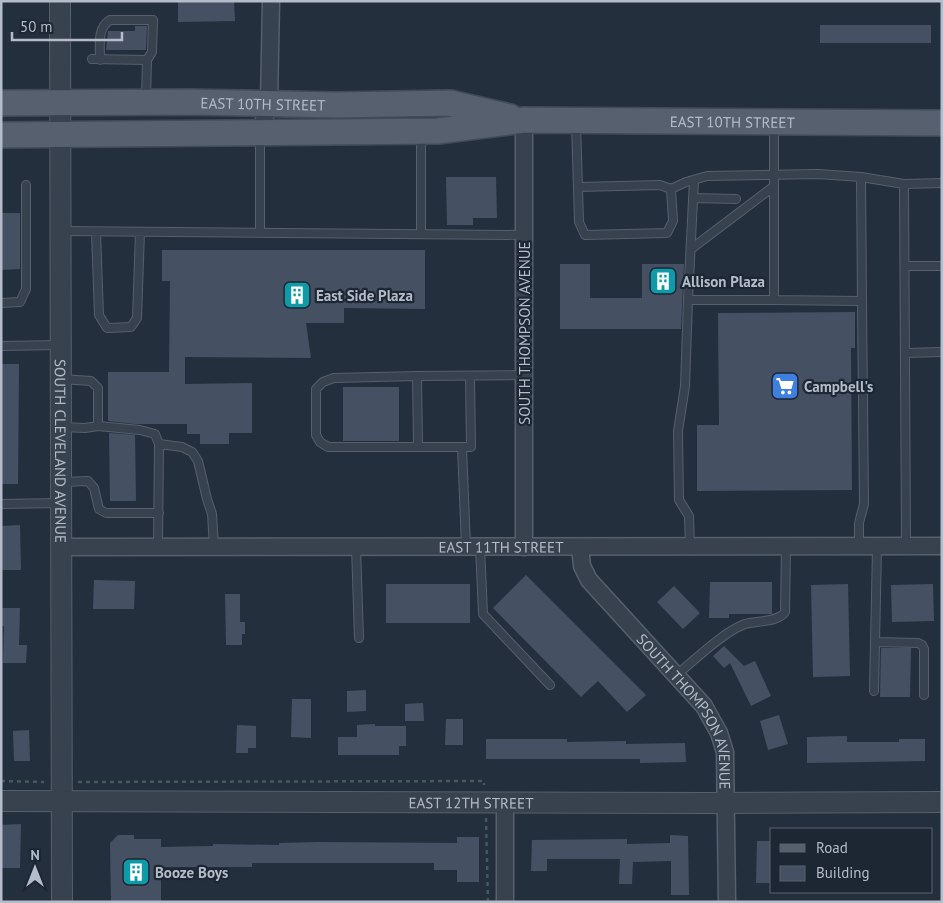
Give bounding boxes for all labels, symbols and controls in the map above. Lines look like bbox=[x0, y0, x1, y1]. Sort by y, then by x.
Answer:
scale bar bbox=[12, 10, 122, 42]
text: 50 m bbox=[20, 17, 53, 36]
street label: EAST 10TH STREET bbox=[200, 93, 326, 114]
street label: EAST 10TH STREET bbox=[670, 112, 796, 131]
street label: SOUTH THOMPSON AVENUE bbox=[515, 241, 534, 425]
building icon: Allison Plaza bbox=[648, 266, 678, 296]
place label: Allison Plaza bbox=[682, 272, 765, 291]
building icon: East Side Plaza bbox=[282, 280, 312, 310]
place label: East Side Plaza bbox=[316, 286, 413, 305]
street label: SOUTH CLEVELAND AVENUE bbox=[51, 359, 71, 543]
supermarket icon: Campbell's bbox=[770, 371, 800, 401]
place label: Campbell's bbox=[804, 377, 873, 396]
street label: EAST 11TH STREET bbox=[438, 537, 564, 556]
street label: SOUTH THOMPSON AVENUE bbox=[633, 629, 735, 790]
street label: EAST 12TH STREET bbox=[408, 793, 534, 812]
legend bbox=[770, 828, 933, 893]
text: Road bbox=[816, 838, 848, 857]
north arrow bbox=[10, 843, 60, 893]
text: N bbox=[30, 846, 40, 864]
building icon: Booze Boys bbox=[121, 857, 151, 887]
place label: Booze Boys bbox=[155, 863, 228, 882]
text: Building bbox=[816, 863, 870, 882]

